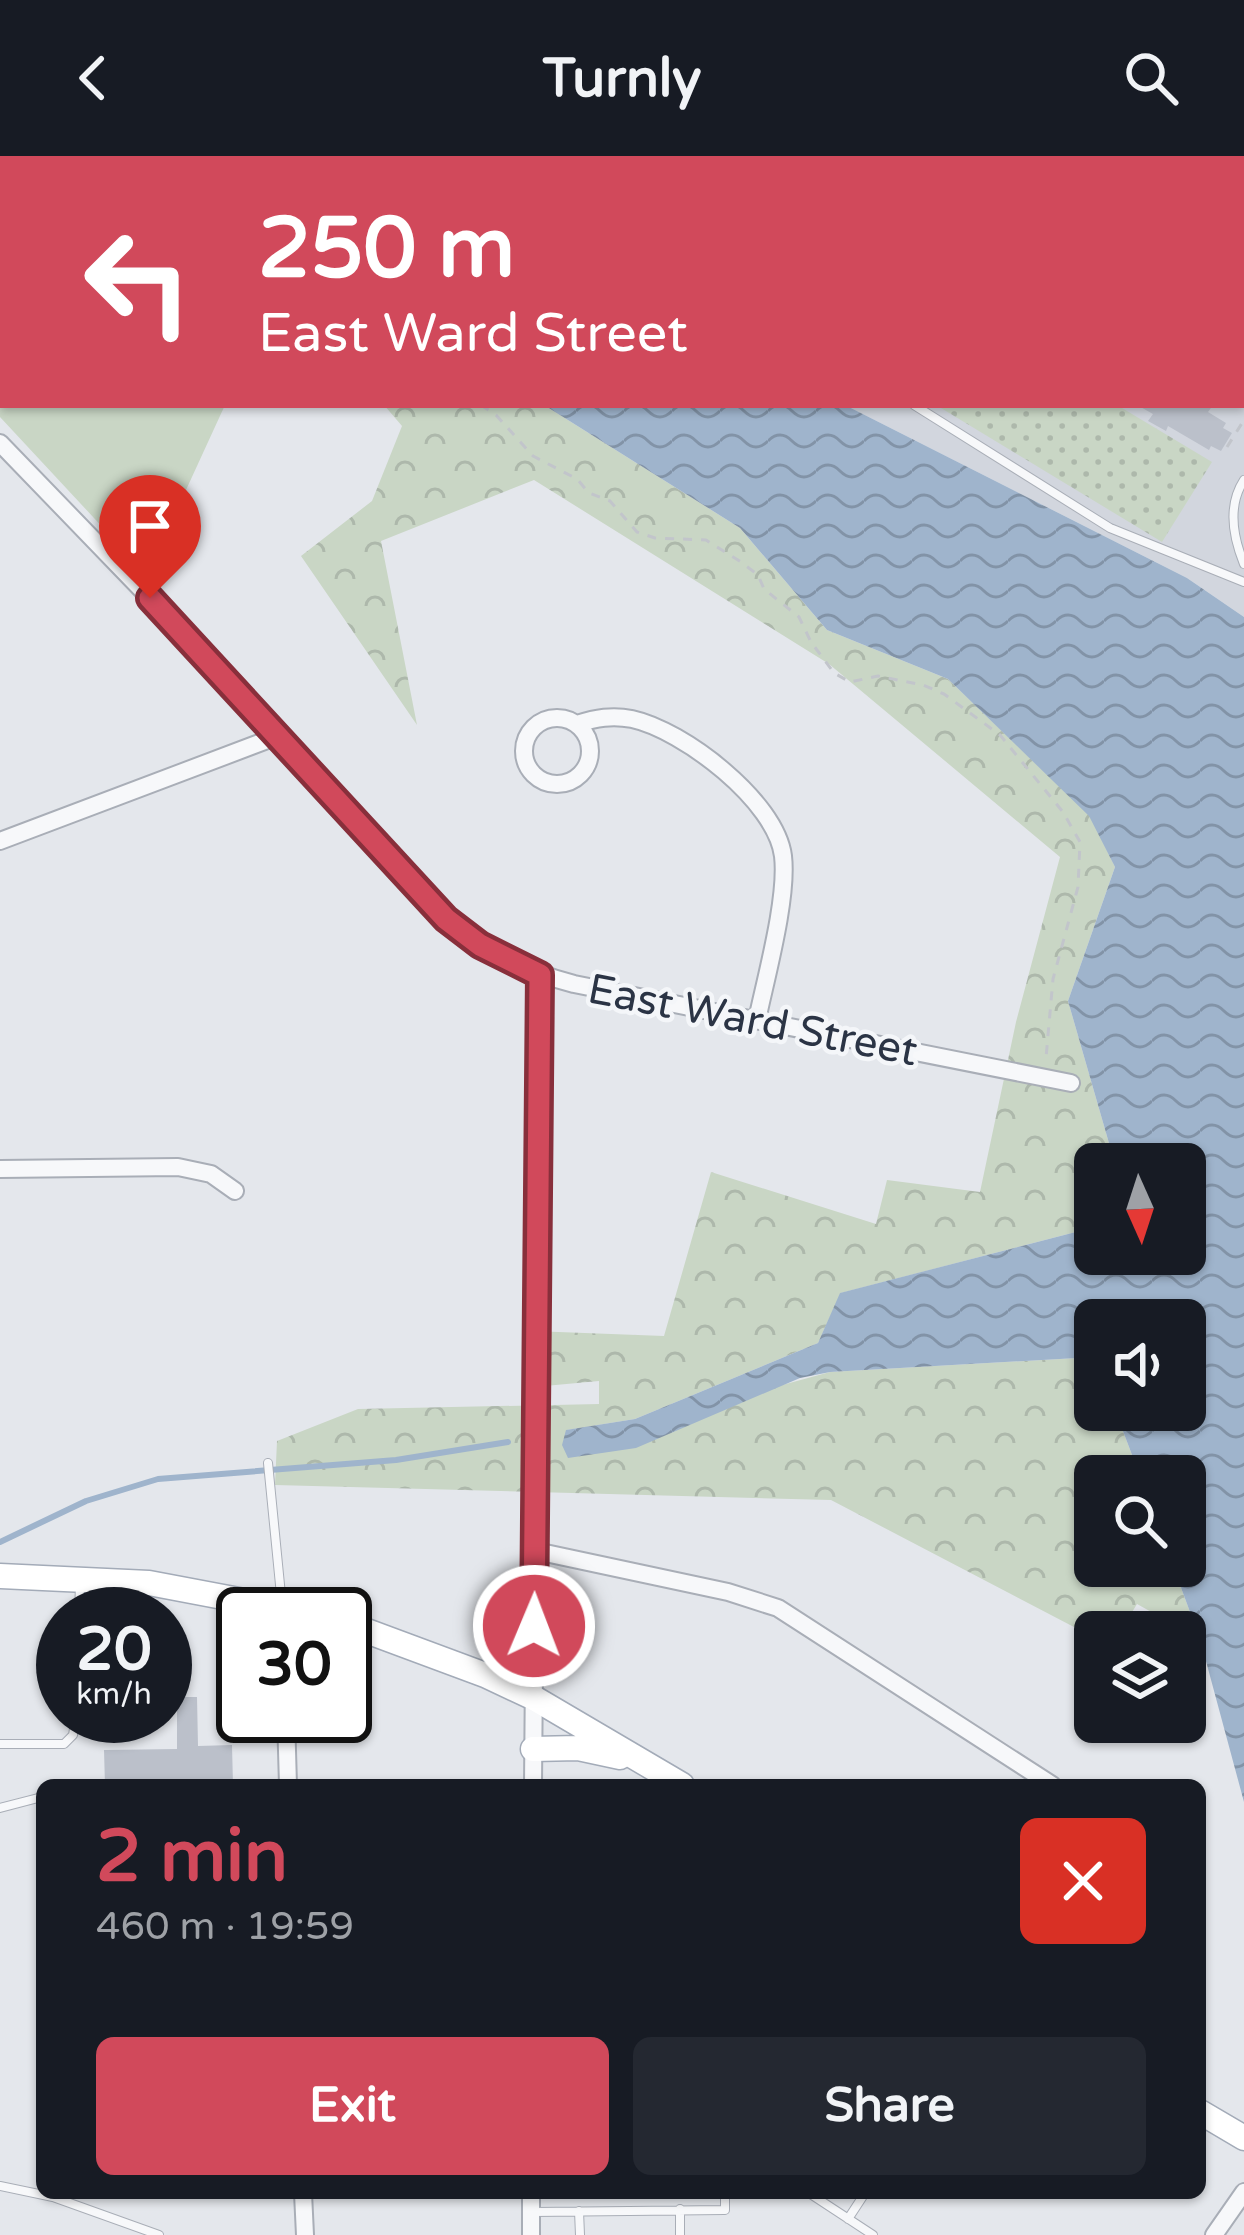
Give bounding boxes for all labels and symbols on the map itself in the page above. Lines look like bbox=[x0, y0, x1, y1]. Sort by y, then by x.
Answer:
pin bbox=[99, 475, 201, 598]
street label: East Ward Street bbox=[584, 964, 922, 1077]
north arrow bbox=[1074, 1143, 1206, 1275]
position arrow bbox=[471, 1563, 597, 1689]
speed limit sign: 30 bbox=[216, 1587, 372, 1743]

